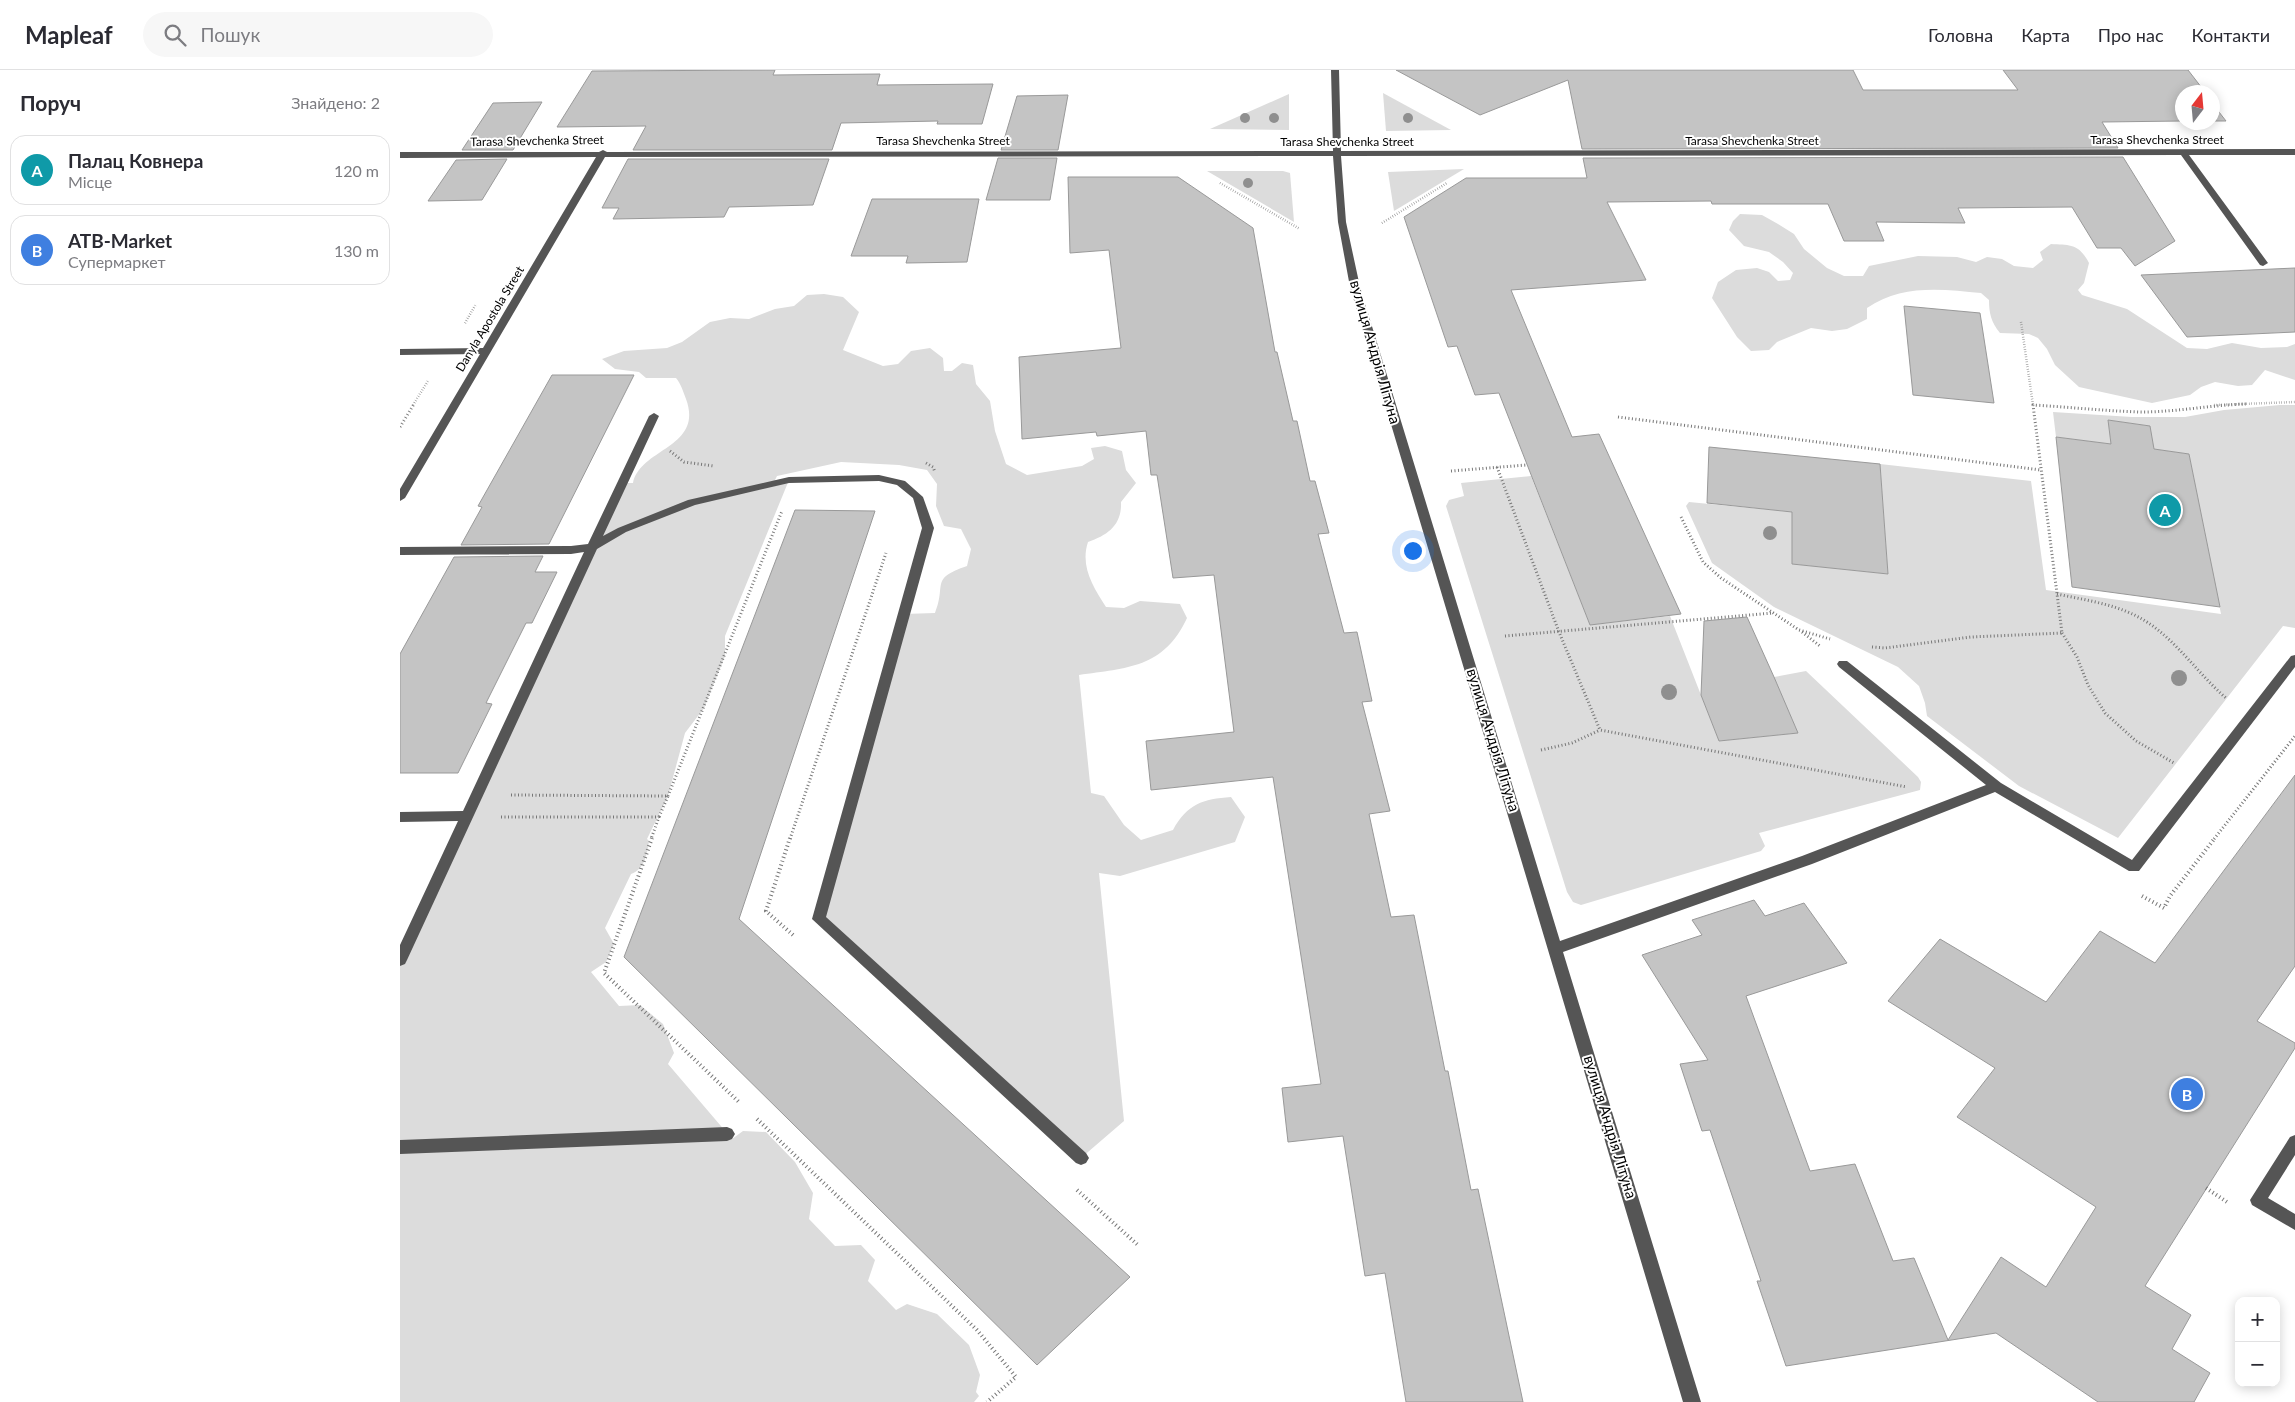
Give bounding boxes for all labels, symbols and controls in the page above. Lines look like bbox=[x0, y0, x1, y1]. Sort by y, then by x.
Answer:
search box bbox=[143, 12, 493, 57]
text: Mapleaf bbox=[25, 20, 113, 49]
icon: search bbox=[161, 21, 189, 49]
text: Пошук bbox=[201, 23, 260, 46]
text: Головна bbox=[1928, 24, 1993, 46]
text: Карта bbox=[2021, 24, 2070, 46]
text: Про нас bbox=[2098, 24, 2164, 46]
text: Контакти bbox=[2192, 24, 2270, 46]
north arrow bbox=[2175, 85, 2220, 130]
text: Поруч bbox=[20, 90, 81, 115]
text: Знайдено: 2 bbox=[291, 93, 380, 112]
street label: Tarasa Shevchenka Street bbox=[470, 132, 605, 149]
street label: Tarasa Shevchenka Street bbox=[2090, 132, 2225, 147]
street label: Tarasa Shevchenka Street bbox=[876, 133, 1011, 148]
street label: Tarasa Shevchenka Street bbox=[1685, 133, 1820, 148]
street label: Tarasa Shevchenka Street bbox=[1280, 134, 1415, 149]
text: Палац Ковнера bbox=[68, 149, 203, 172]
text: A bbox=[31, 161, 43, 180]
text: 120 m bbox=[334, 161, 379, 180]
text: Місце bbox=[68, 172, 112, 191]
text: ATB-Market bbox=[68, 229, 172, 252]
text: B bbox=[32, 241, 42, 260]
text: 130 m bbox=[334, 241, 379, 260]
text: Супермаркет bbox=[68, 252, 166, 271]
street label: Danyla Apostola Street bbox=[452, 263, 527, 374]
street label: вулиця Андрія Літуна bbox=[1347, 278, 1405, 426]
pin: A bbox=[2149, 491, 2181, 529]
your location bbox=[1400, 538, 1426, 564]
street label: вулиця Андрія Літуна bbox=[1464, 666, 1524, 813]
street label: вулиця Андрія Літуна bbox=[1581, 1053, 1641, 1200]
pin: B bbox=[2171, 1075, 2203, 1113]
map controls bbox=[2235, 1297, 2280, 1387]
button: + bbox=[2235, 1297, 2280, 1342]
button: − bbox=[2235, 1342, 2280, 1387]

